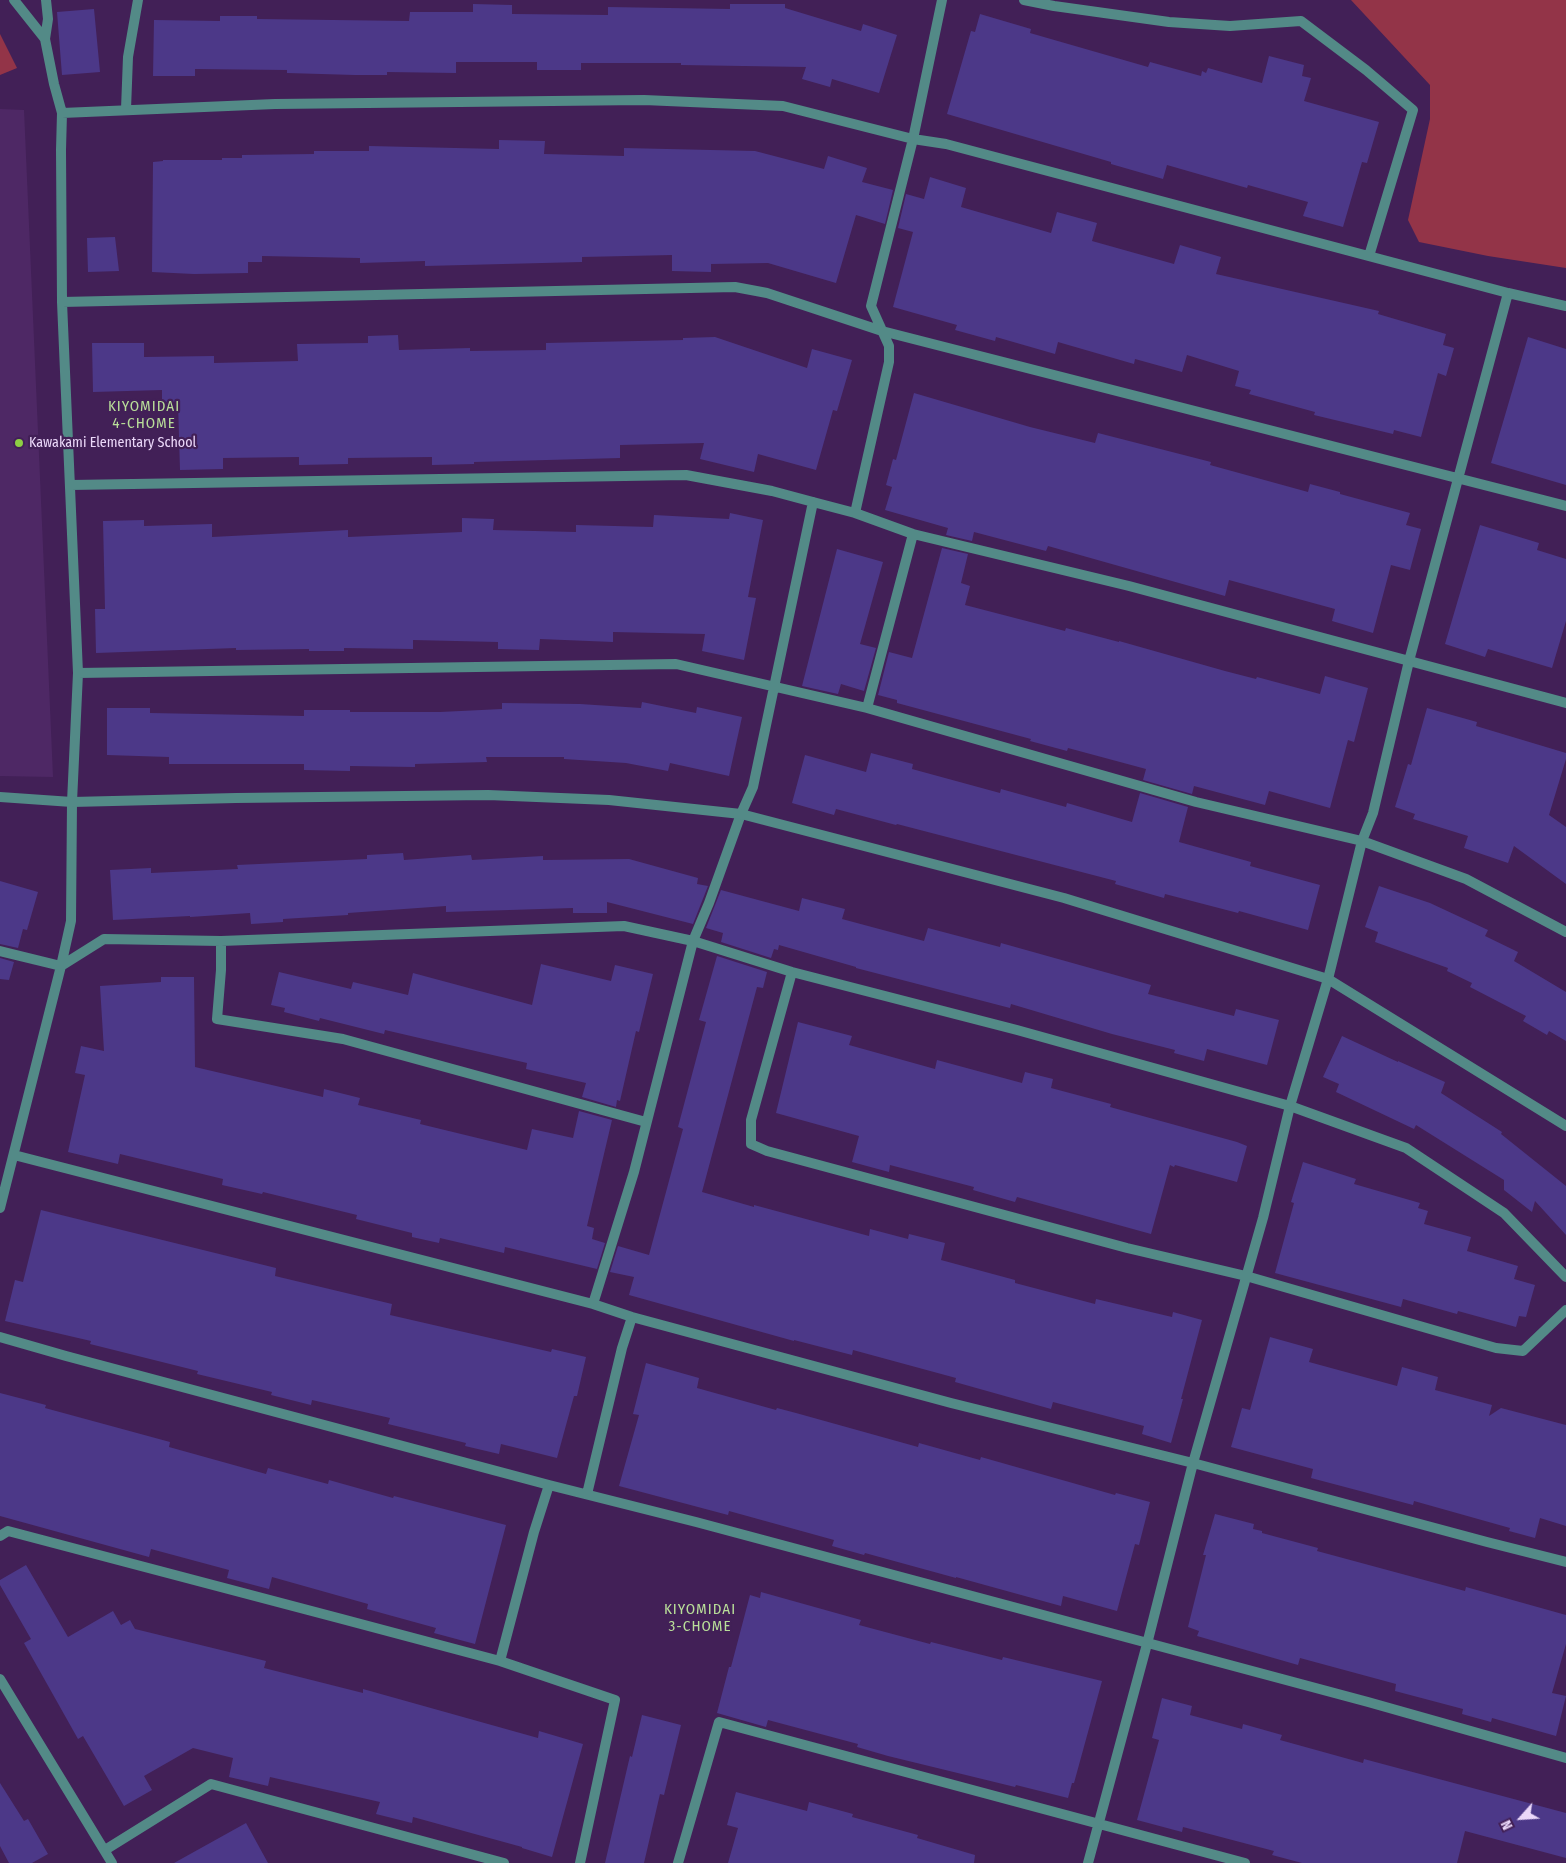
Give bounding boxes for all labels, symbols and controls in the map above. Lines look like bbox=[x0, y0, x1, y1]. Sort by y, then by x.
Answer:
district label: KIYOMIDAI 4-CHOME bbox=[107, 398, 181, 433]
place label: Kawakami Elementary School bbox=[29, 435, 196, 451]
marker: Kawakami Elementary School bbox=[13, 437, 25, 449]
district label: KIYOMIDAI 3-CHOME bbox=[663, 1601, 737, 1636]
north arrow bbox=[1496, 1793, 1546, 1843]
text: N bbox=[1498, 1817, 1517, 1832]

